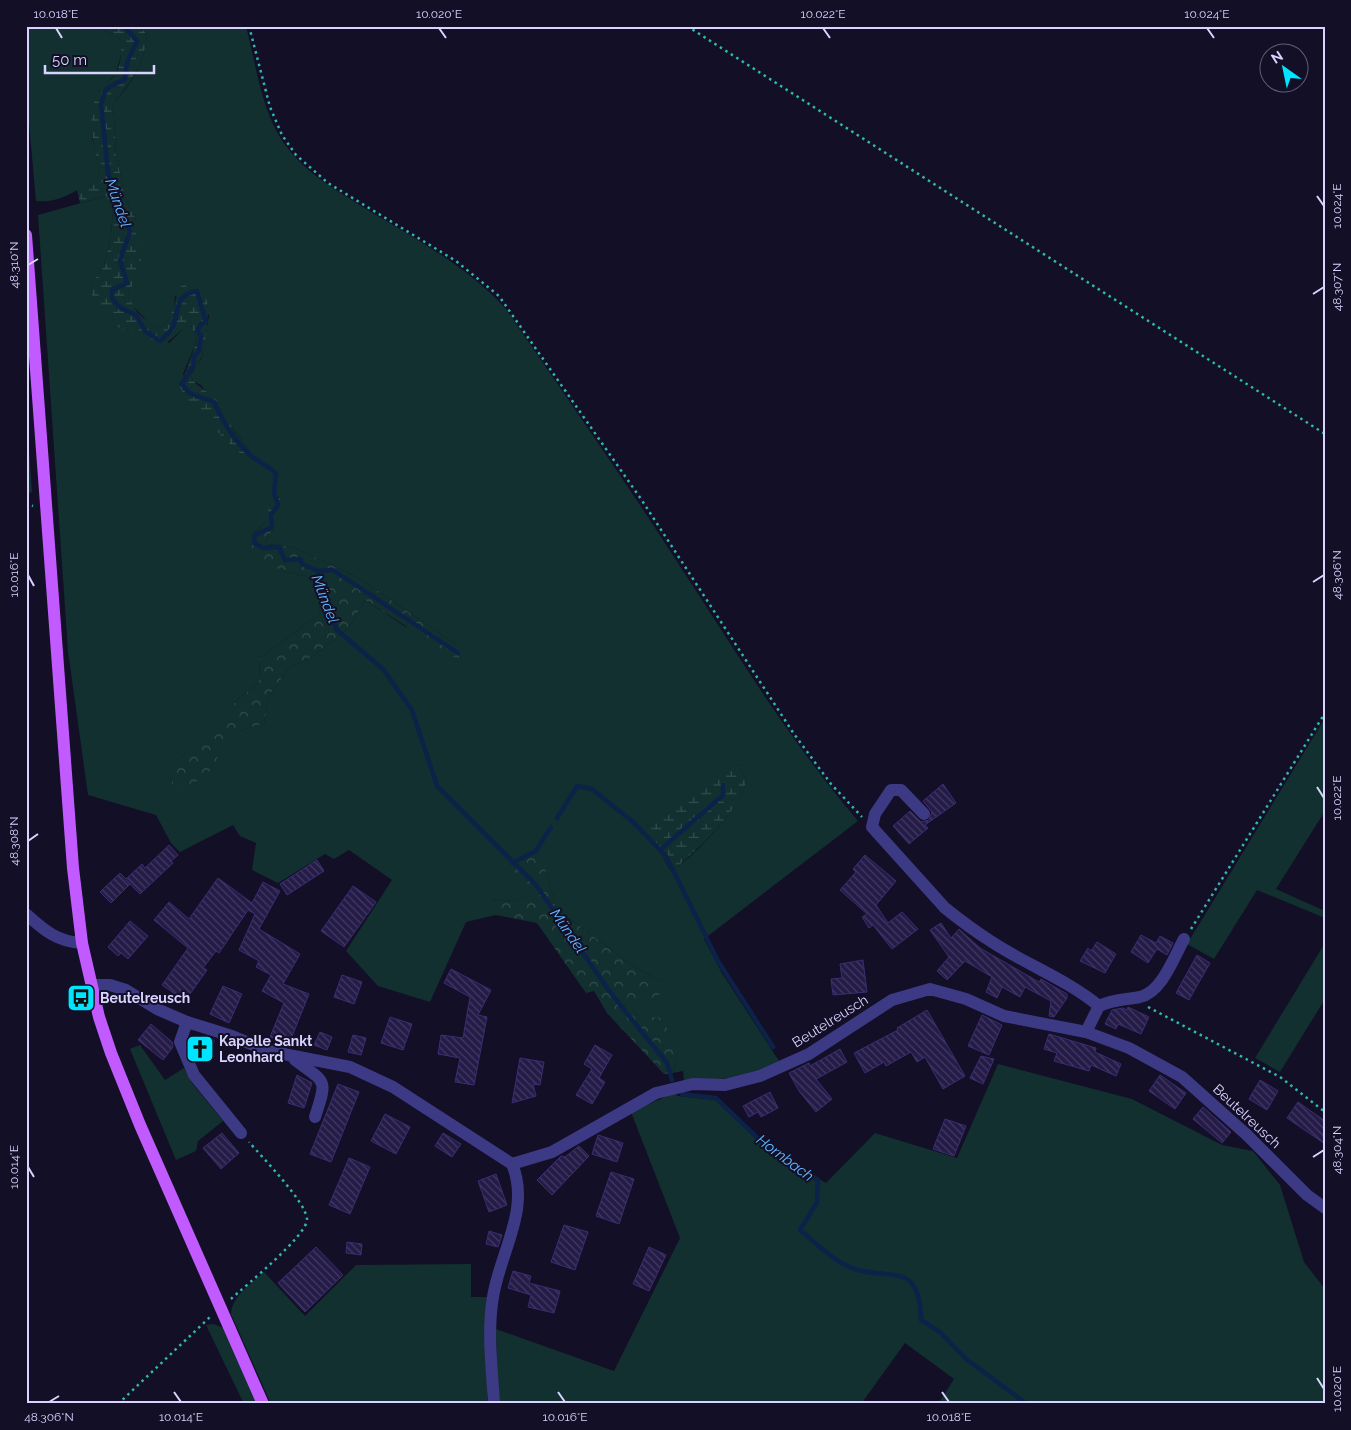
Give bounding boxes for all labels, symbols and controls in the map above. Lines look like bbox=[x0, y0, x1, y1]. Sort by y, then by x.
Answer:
text: 10.018°E bbox=[34, 7, 78, 21]
text: 10.020°E bbox=[416, 7, 462, 21]
text: 10.022°E bbox=[801, 7, 845, 21]
text: 10.024°E bbox=[1184, 7, 1230, 21]
scale bar bbox=[45, 42, 154, 74]
north arrow bbox=[1258, 42, 1308, 92]
text: N bbox=[1268, 47, 1286, 67]
text: 50 m bbox=[52, 51, 87, 69]
water label: Mündel bbox=[101, 176, 135, 230]
text: 10.024°E bbox=[1330, 183, 1344, 229]
text: 48.310°N bbox=[7, 241, 21, 289]
text: 48.307°N bbox=[1330, 263, 1344, 311]
text: 48.306°N bbox=[1330, 550, 1344, 600]
text: 10.016°E bbox=[7, 553, 21, 597]
water label: Mündel bbox=[308, 572, 342, 626]
text: 10.022°E bbox=[1330, 776, 1344, 820]
text: 48.308°N bbox=[7, 816, 21, 866]
water label: Mündel bbox=[546, 905, 590, 957]
bus stop icon: Beutelreusch bbox=[66, 983, 96, 1013]
place label: Beutelreusch bbox=[100, 990, 190, 1006]
street label: Beutelreusch bbox=[789, 991, 871, 1051]
place label: Kapelle Sankt Leonhard bbox=[219, 1033, 313, 1065]
church icon: Kapelle Sankt Leonhard bbox=[185, 1034, 215, 1064]
street label: Beutelreusch bbox=[1210, 1081, 1284, 1151]
text: 48.304°N bbox=[1330, 1126, 1344, 1174]
water label: Hornbach bbox=[753, 1131, 817, 1185]
text: 10.014°E bbox=[7, 1145, 21, 1189]
text: 10.020°E bbox=[1330, 1366, 1344, 1412]
text: 48.306°N bbox=[24, 1410, 74, 1424]
text: 10.014°E bbox=[159, 1410, 203, 1424]
text: 10.016°E bbox=[543, 1410, 587, 1424]
text: 10.018°E bbox=[927, 1410, 971, 1424]

